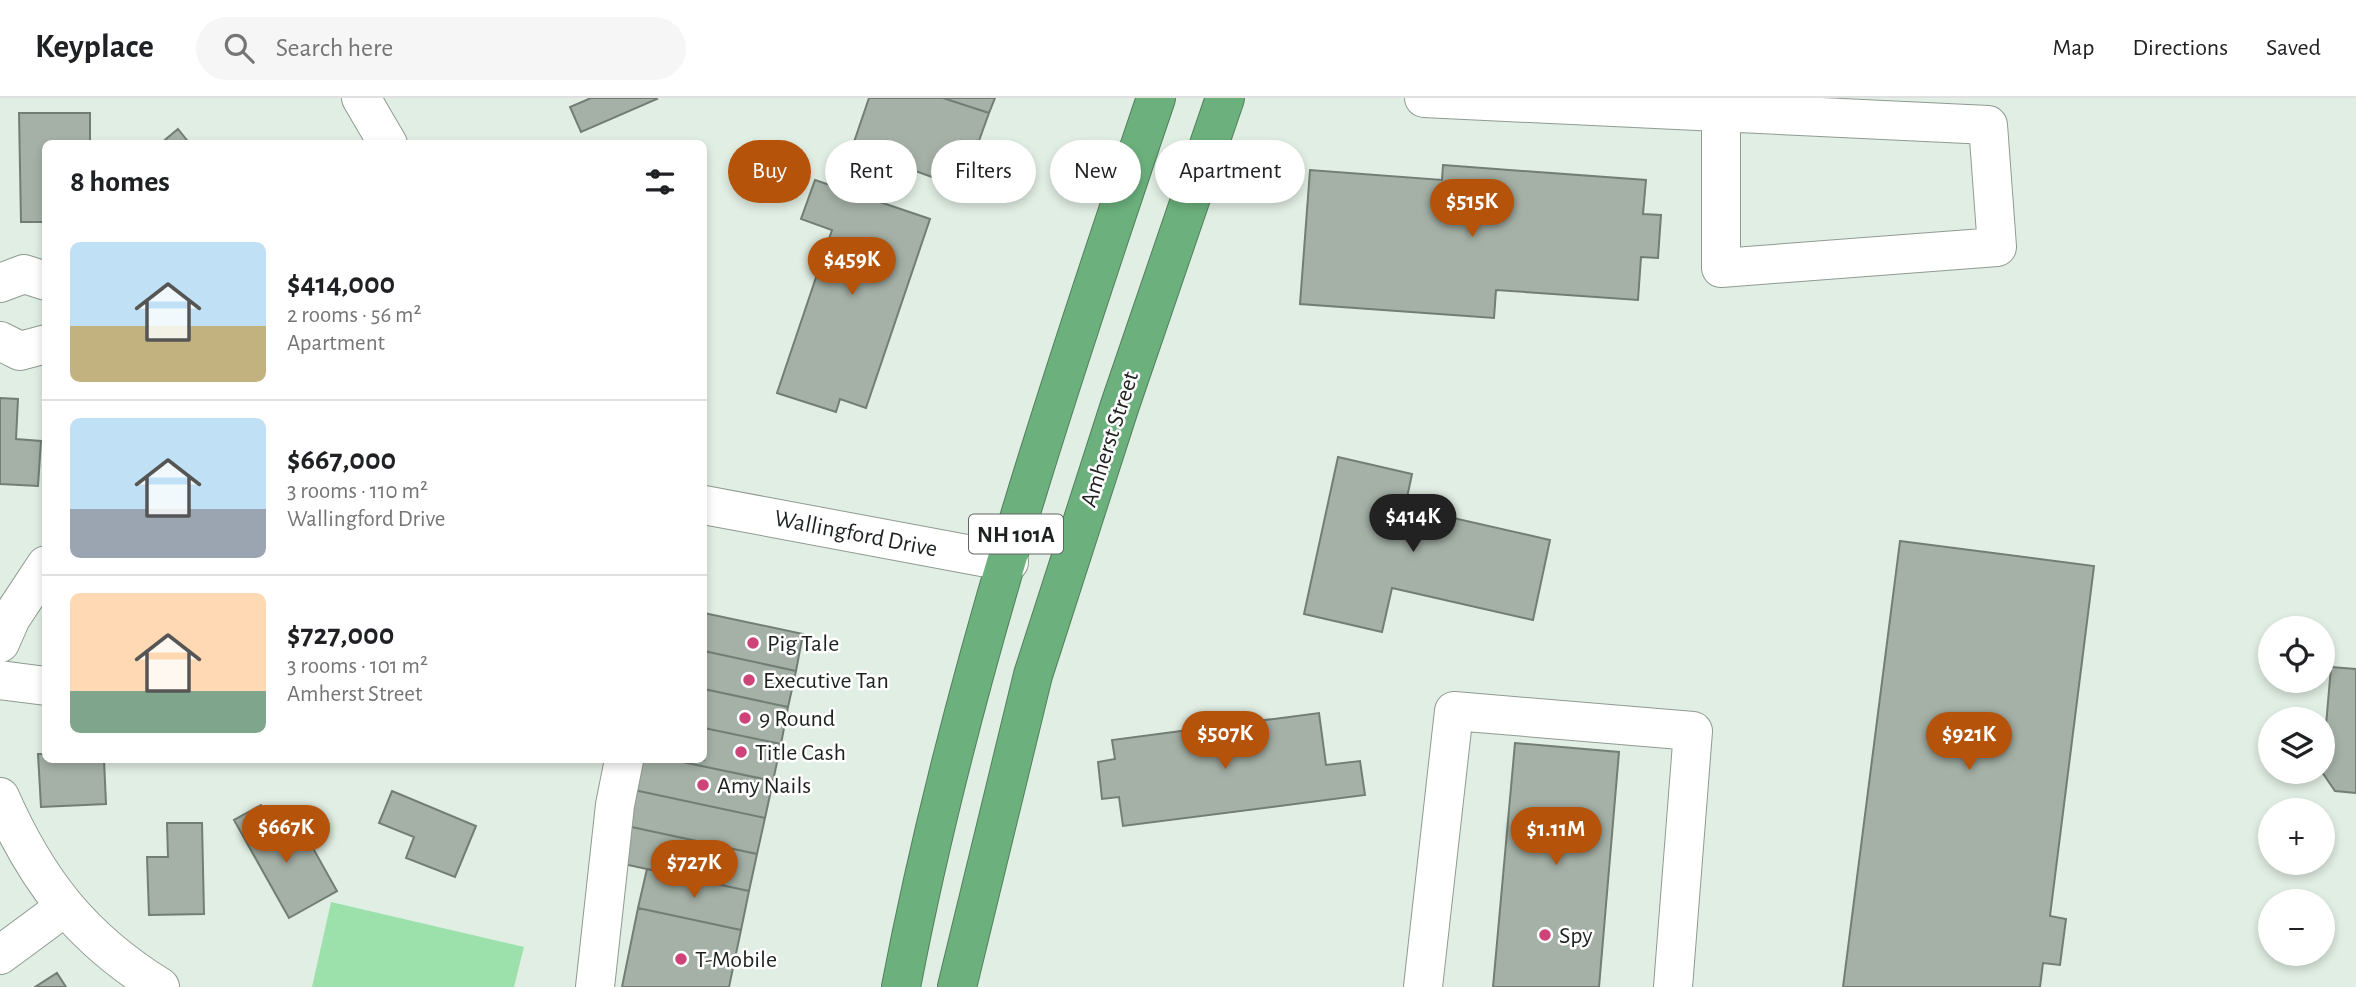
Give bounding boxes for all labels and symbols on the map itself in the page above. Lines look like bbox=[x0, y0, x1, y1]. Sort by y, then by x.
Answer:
pin: $515K bbox=[1423, 180, 1521, 239]
pin: $459K bbox=[803, 238, 901, 297]
street label: Amherst Street bbox=[1077, 368, 1143, 510]
pin: $414K bbox=[1364, 494, 1462, 554]
street label: Wallingford Drive bbox=[772, 506, 939, 562]
road number: NH 101A bbox=[969, 514, 1063, 554]
place label: Pig Tale bbox=[767, 632, 839, 656]
marker: Pig Tale bbox=[745, 635, 761, 651]
place label: Executive Tan bbox=[763, 669, 889, 693]
marker: Executive Tan bbox=[741, 672, 757, 688]
place label: 9 Round bbox=[759, 707, 835, 731]
marker: 9 Round bbox=[737, 710, 753, 726]
pin: $507K bbox=[1176, 712, 1274, 771]
pin: $921K bbox=[1920, 712, 2018, 772]
place label: Title Cash bbox=[755, 741, 846, 765]
marker: Title Cash bbox=[733, 744, 749, 760]
place label: Amy Nails bbox=[717, 774, 811, 798]
marker: Amy Nails bbox=[695, 777, 711, 793]
pin: $667K bbox=[237, 806, 335, 865]
pin: $1.11M bbox=[1499, 808, 1613, 867]
pin: $727K bbox=[645, 840, 743, 900]
place label: Spy bbox=[1559, 924, 1592, 948]
marker: Spy bbox=[1537, 927, 1553, 943]
place label: T-Mobile bbox=[695, 948, 777, 972]
marker: T-Mobile bbox=[673, 951, 689, 967]

